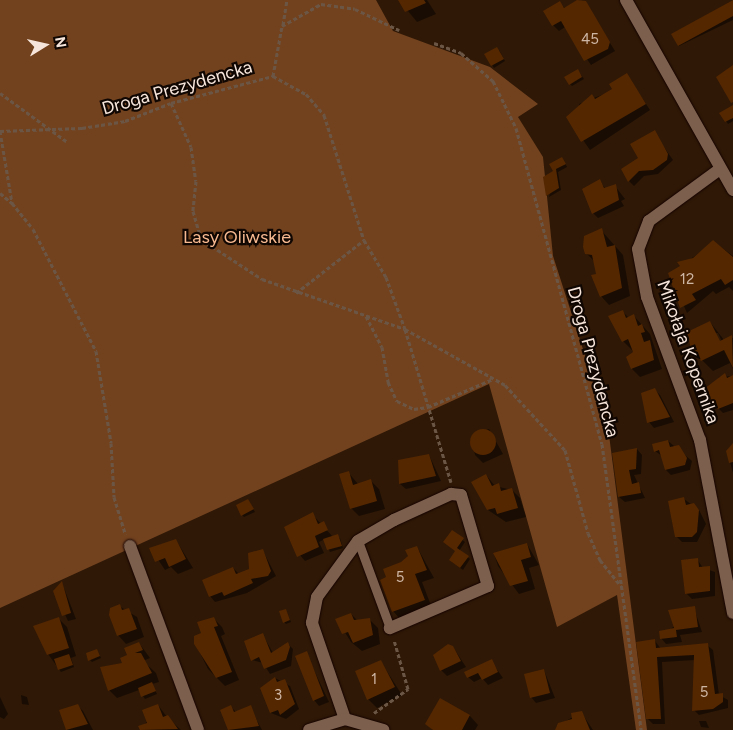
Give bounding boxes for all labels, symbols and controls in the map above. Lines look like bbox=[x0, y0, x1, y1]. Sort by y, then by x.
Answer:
north arrow bbox=[20, 20, 70, 70]
house number: 45 bbox=[581, 31, 599, 49]
text: N bbox=[51, 35, 70, 49]
street label: Droga Prezydencka bbox=[99, 56, 255, 120]
park label: Lasy Oliwskie bbox=[183, 226, 291, 248]
house number: 12 bbox=[680, 271, 694, 289]
street label: Mikołaja Kopernika bbox=[652, 277, 724, 427]
street label: Droga Prezydencka bbox=[562, 284, 624, 440]
house number: 5 bbox=[396, 569, 404, 587]
house number: 1 bbox=[371, 671, 377, 689]
house number: 5 bbox=[700, 684, 708, 702]
house number: 3 bbox=[274, 687, 282, 705]

